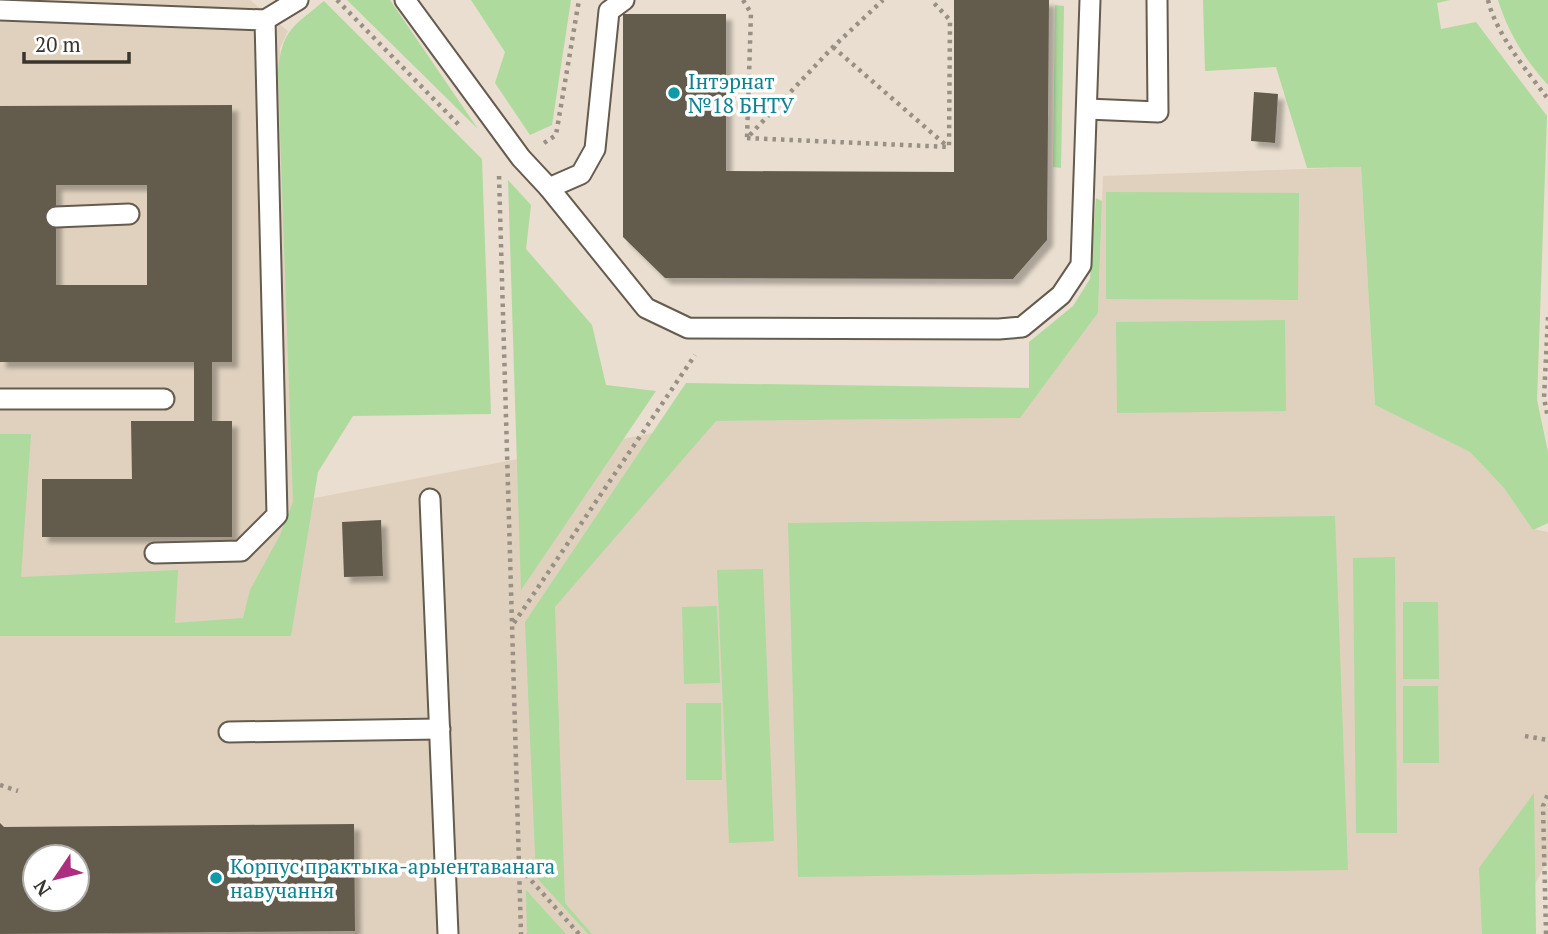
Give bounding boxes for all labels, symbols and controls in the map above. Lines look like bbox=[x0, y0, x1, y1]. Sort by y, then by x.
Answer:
scale bar bbox=[24, 21, 130, 65]
text: 20 m bbox=[35, 30, 81, 58]
place label: Інтэрнат №18 БНТУ bbox=[688, 67, 794, 119]
marker: Інтэрнат №18 БНТУ bbox=[666, 85, 682, 101]
north arrow bbox=[21, 843, 91, 913]
place label: Корпус практыка-арыентаванага навучання bbox=[230, 852, 556, 904]
marker: Корпус практыка-арыентаванага навучання bbox=[208, 870, 224, 886]
text: N bbox=[27, 874, 56, 901]

